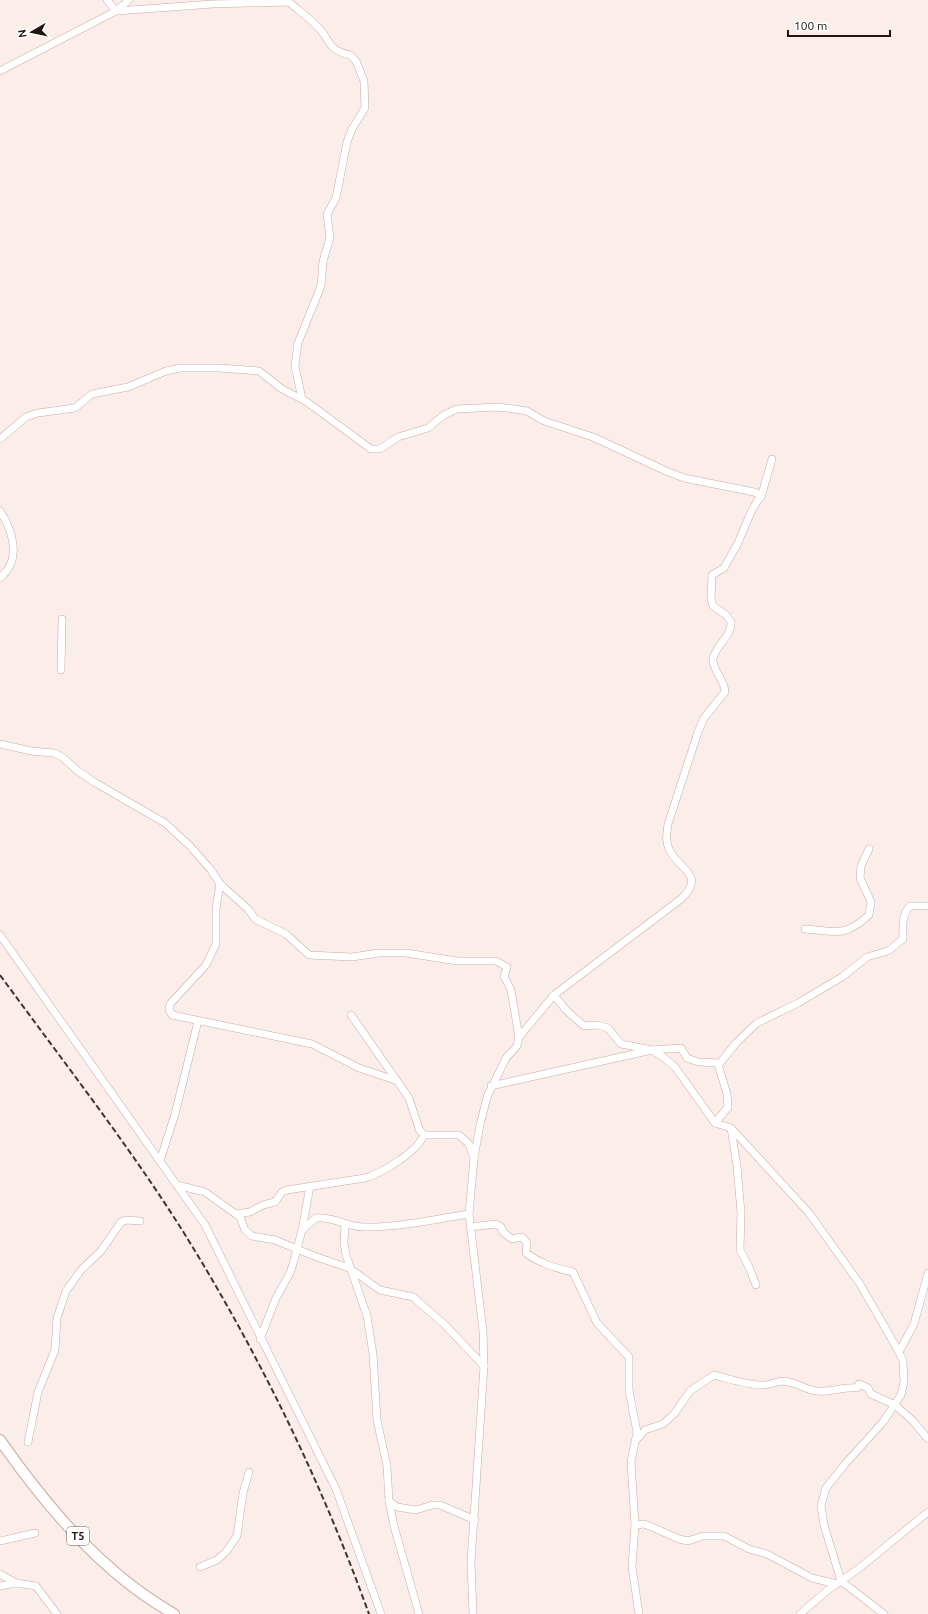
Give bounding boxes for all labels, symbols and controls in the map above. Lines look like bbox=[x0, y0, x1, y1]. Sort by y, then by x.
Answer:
north arrow bbox=[12, 12, 52, 52]
scale bar bbox=[788, 12, 890, 38]
text: 100 m bbox=[794, 19, 827, 32]
text: N bbox=[16, 29, 29, 39]
road number: T5 bbox=[67, 1527, 89, 1545]

